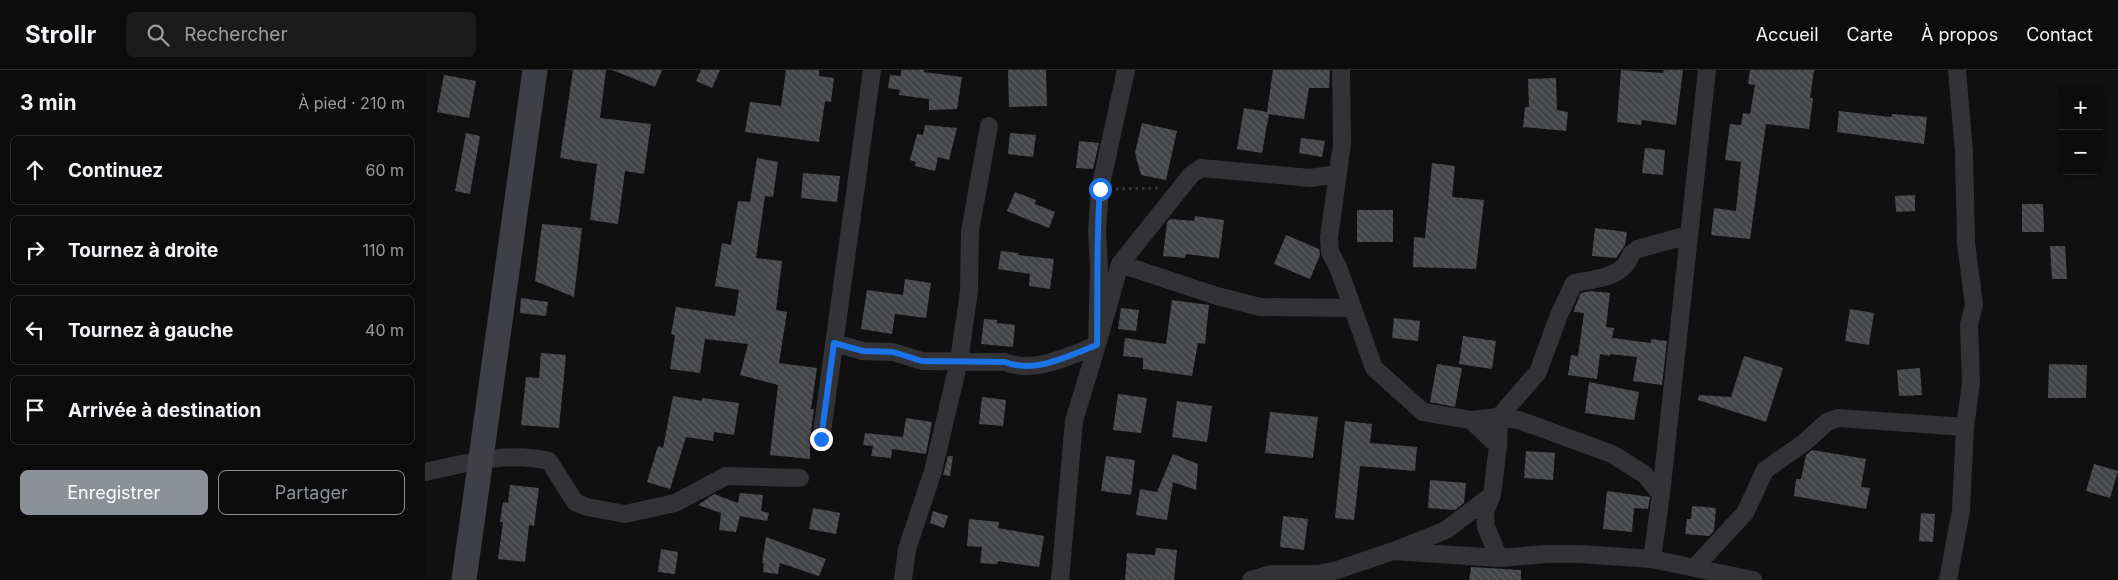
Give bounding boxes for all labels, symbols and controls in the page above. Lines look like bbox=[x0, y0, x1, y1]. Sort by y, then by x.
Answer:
search box bbox=[126, 12, 476, 57]
text: Strollr bbox=[25, 20, 96, 49]
icon: search bbox=[144, 21, 172, 49]
text: Rechercher bbox=[184, 23, 288, 46]
text: Accueil bbox=[1756, 24, 1819, 45]
text: Carte bbox=[1847, 24, 1893, 45]
text: À propos bbox=[1921, 24, 1998, 45]
text: Contact bbox=[2026, 24, 2093, 45]
map controls bbox=[2058, 85, 2103, 175]
button: + bbox=[2058, 85, 2103, 130]
text: 3 min bbox=[20, 90, 76, 115]
text: À pied · 210 m bbox=[298, 93, 405, 113]
button: − bbox=[2058, 130, 2103, 175]
icon: ahead bbox=[21, 156, 49, 184]
text: Continuez bbox=[68, 159, 163, 182]
text: 60 m bbox=[365, 160, 404, 180]
route start bbox=[1089, 178, 1112, 201]
icon: right bbox=[21, 236, 49, 264]
text: Tournez à droite bbox=[68, 239, 218, 262]
text: 110 m bbox=[362, 240, 404, 260]
icon: left bbox=[21, 316, 49, 344]
text: Tournez à gauche bbox=[68, 319, 233, 342]
text: 40 m bbox=[365, 320, 404, 340]
icon: arrive bbox=[21, 396, 49, 424]
text: Arrivée à destination bbox=[68, 399, 261, 422]
route end bbox=[810, 428, 833, 451]
button: Enregistrer bbox=[20, 470, 208, 515]
button: Partager bbox=[218, 470, 405, 515]

